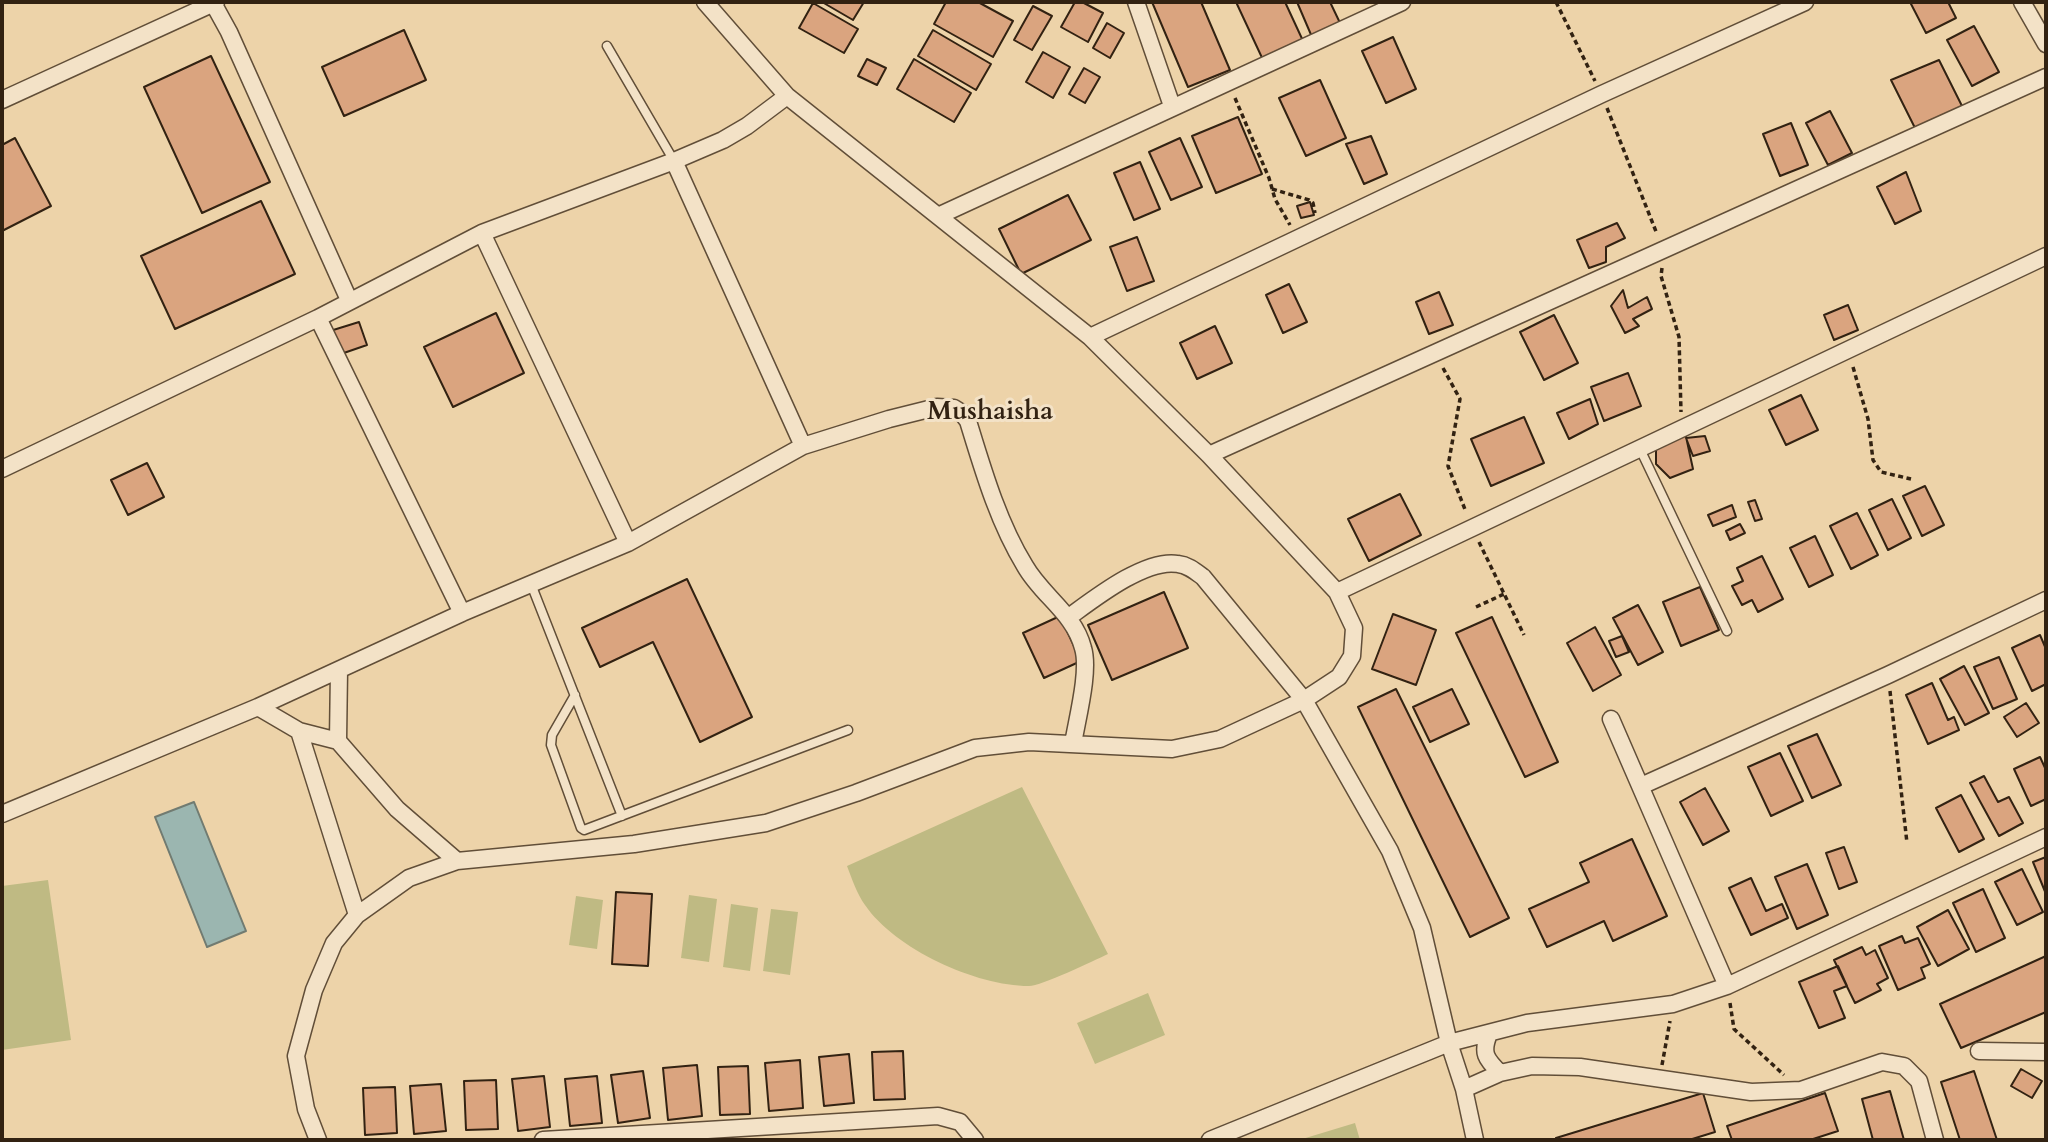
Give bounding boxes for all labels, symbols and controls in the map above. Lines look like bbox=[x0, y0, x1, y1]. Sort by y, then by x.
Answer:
district label: Mushaisha bbox=[927, 397, 1053, 429]

